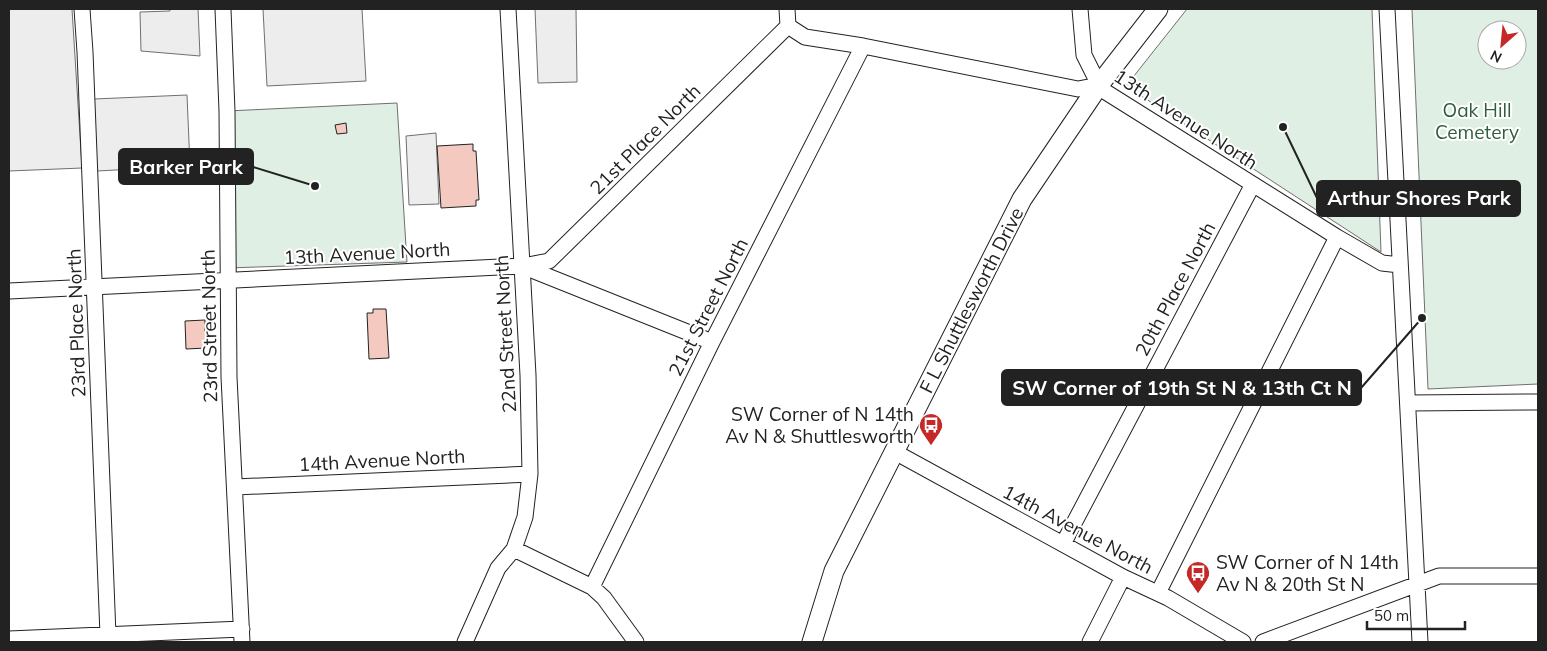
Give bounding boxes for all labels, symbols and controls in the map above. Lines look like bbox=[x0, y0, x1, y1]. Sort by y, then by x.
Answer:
north arrow bbox=[1477, 20, 1527, 70]
text: N bbox=[1487, 46, 1505, 67]
street label: 13th Avenue North bbox=[1109, 63, 1263, 175]
street label: 21st Place North bbox=[585, 79, 705, 199]
park label: Oak Hill Cemetery bbox=[1435, 98, 1519, 144]
callout: Barker Park bbox=[119, 149, 253, 184]
text: Barker Park bbox=[129, 154, 244, 179]
callout: Arthur Shores Park bbox=[1317, 181, 1520, 216]
text: Arthur Shores Park bbox=[1327, 185, 1512, 210]
street label: F L Shuttlesworth Drive bbox=[914, 203, 1028, 397]
street label: 20th Place North bbox=[1130, 218, 1220, 360]
street label: 21st Street North bbox=[663, 234, 753, 380]
street label: 13th Avenue North bbox=[283, 237, 451, 269]
street label: 23rd Place North bbox=[61, 248, 91, 398]
street label: 23rd Street North bbox=[196, 249, 222, 403]
street label: 22nd Street North bbox=[489, 254, 521, 414]
callout: SW Corner of 19th St N & 13th Ct N bbox=[1002, 370, 1361, 405]
text: SW Corner of 19th St N & 13th Ct N bbox=[1012, 375, 1352, 400]
place label: SW Corner of N 14th Av N & Shuttlesworth bbox=[725, 402, 914, 448]
bus stop icon: SW Corner of N 14th Av N & Shuttlesworth bbox=[918, 412, 944, 446]
street label: 14th Avenue North bbox=[298, 444, 466, 476]
street label: 14th Avenue North bbox=[999, 479, 1157, 579]
place label: SW Corner of N 14th Av N & 20th St N bbox=[1216, 550, 1399, 596]
bus stop icon: SW Corner of N 14th Av N & 20th St N bbox=[1185, 560, 1211, 594]
scale bar bbox=[1367, 598, 1464, 630]
text: 50 m bbox=[1374, 606, 1409, 625]

